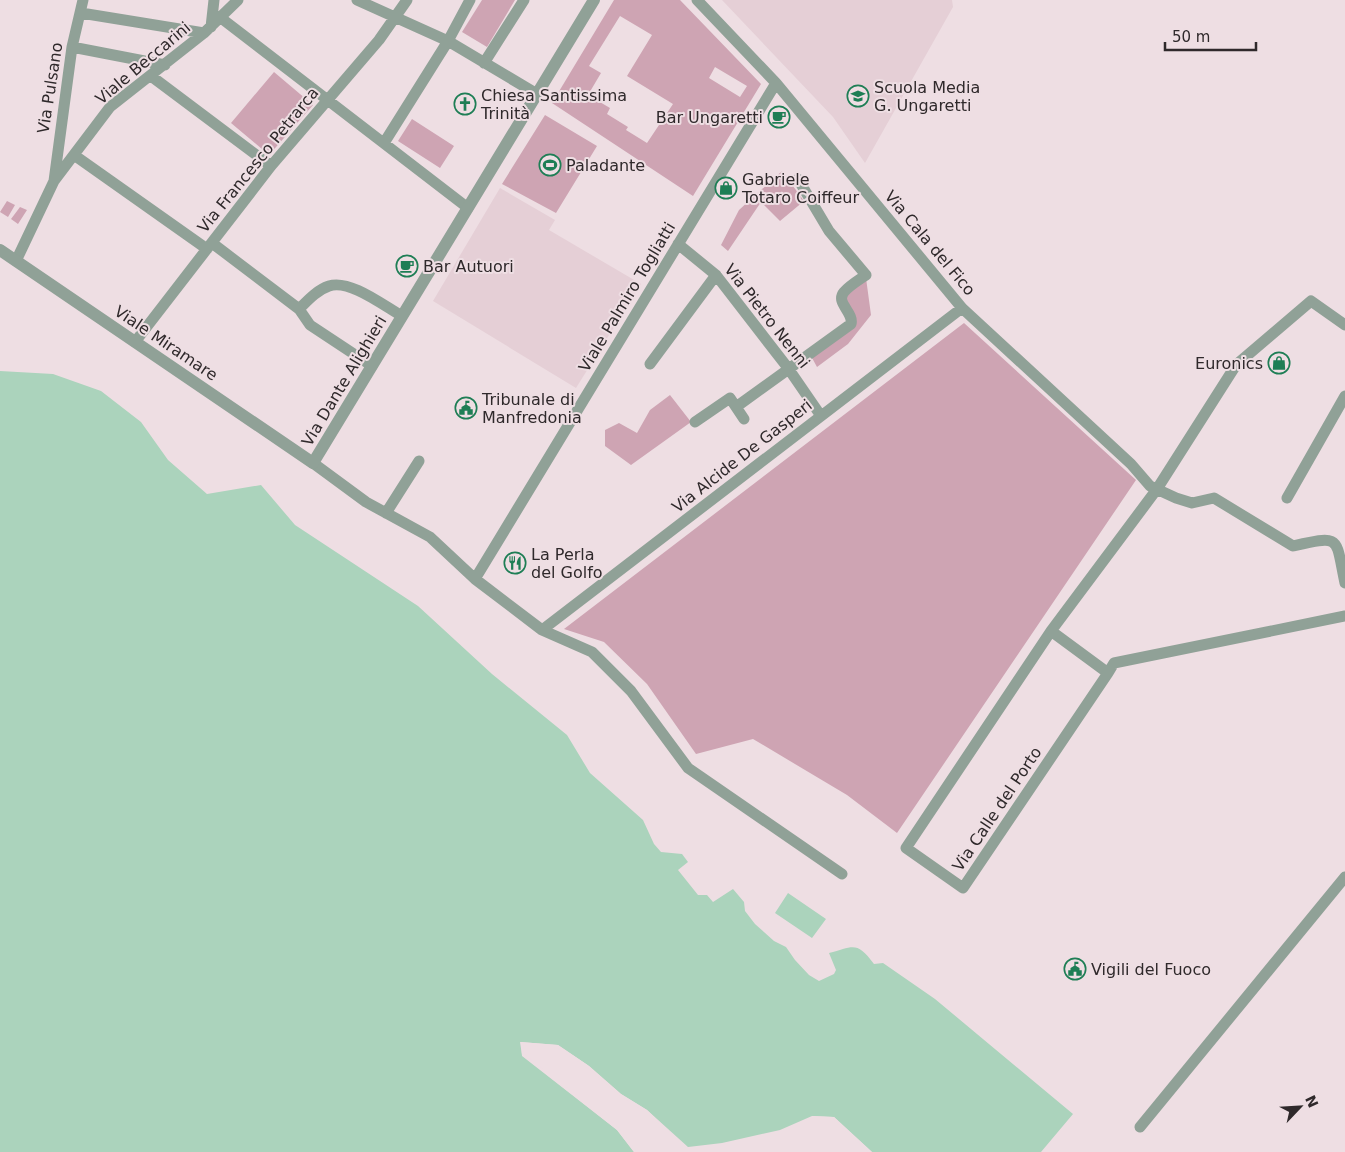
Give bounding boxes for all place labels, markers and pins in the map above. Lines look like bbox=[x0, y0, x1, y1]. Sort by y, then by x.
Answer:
place label: Scuola Media G. Ungaretti bbox=[874, 78, 980, 115]
school or university icon: Scuola Media G. Ungaretti bbox=[846, 84, 870, 108]
place label: Chiesa Santissima Trinità bbox=[480, 86, 627, 123]
church icon: Chiesa Santissima Trinità bbox=[453, 92, 477, 116]
cafe icon: Bar Ungaretti bbox=[767, 105, 791, 129]
place label: Bar Ungaretti bbox=[656, 108, 763, 127]
sports icon: Paladante bbox=[538, 153, 562, 177]
place label: Paladante bbox=[566, 156, 645, 175]
place label: Gabriele Totaro Coiffeur bbox=[741, 170, 859, 207]
shop icon: Gabriele Totaro Coiffeur bbox=[714, 176, 738, 200]
cafe icon: Bar Autuori bbox=[395, 254, 419, 278]
place label: Bar Autuori bbox=[423, 257, 514, 276]
shop icon: Euronics bbox=[1267, 351, 1291, 375]
place label: Euronics bbox=[1195, 354, 1263, 373]
place label: Tribunale di Manfredonia bbox=[481, 390, 582, 427]
public building icon: Tribunale di Manfredonia bbox=[454, 396, 478, 420]
place label: La Perla del Golfo bbox=[531, 545, 603, 582]
restaurant icon: La Perla del Golfo bbox=[503, 551, 527, 575]
public building icon: Vigili del Fuoco bbox=[1063, 957, 1087, 981]
place label: Vigili del Fuoco bbox=[1091, 960, 1211, 979]

